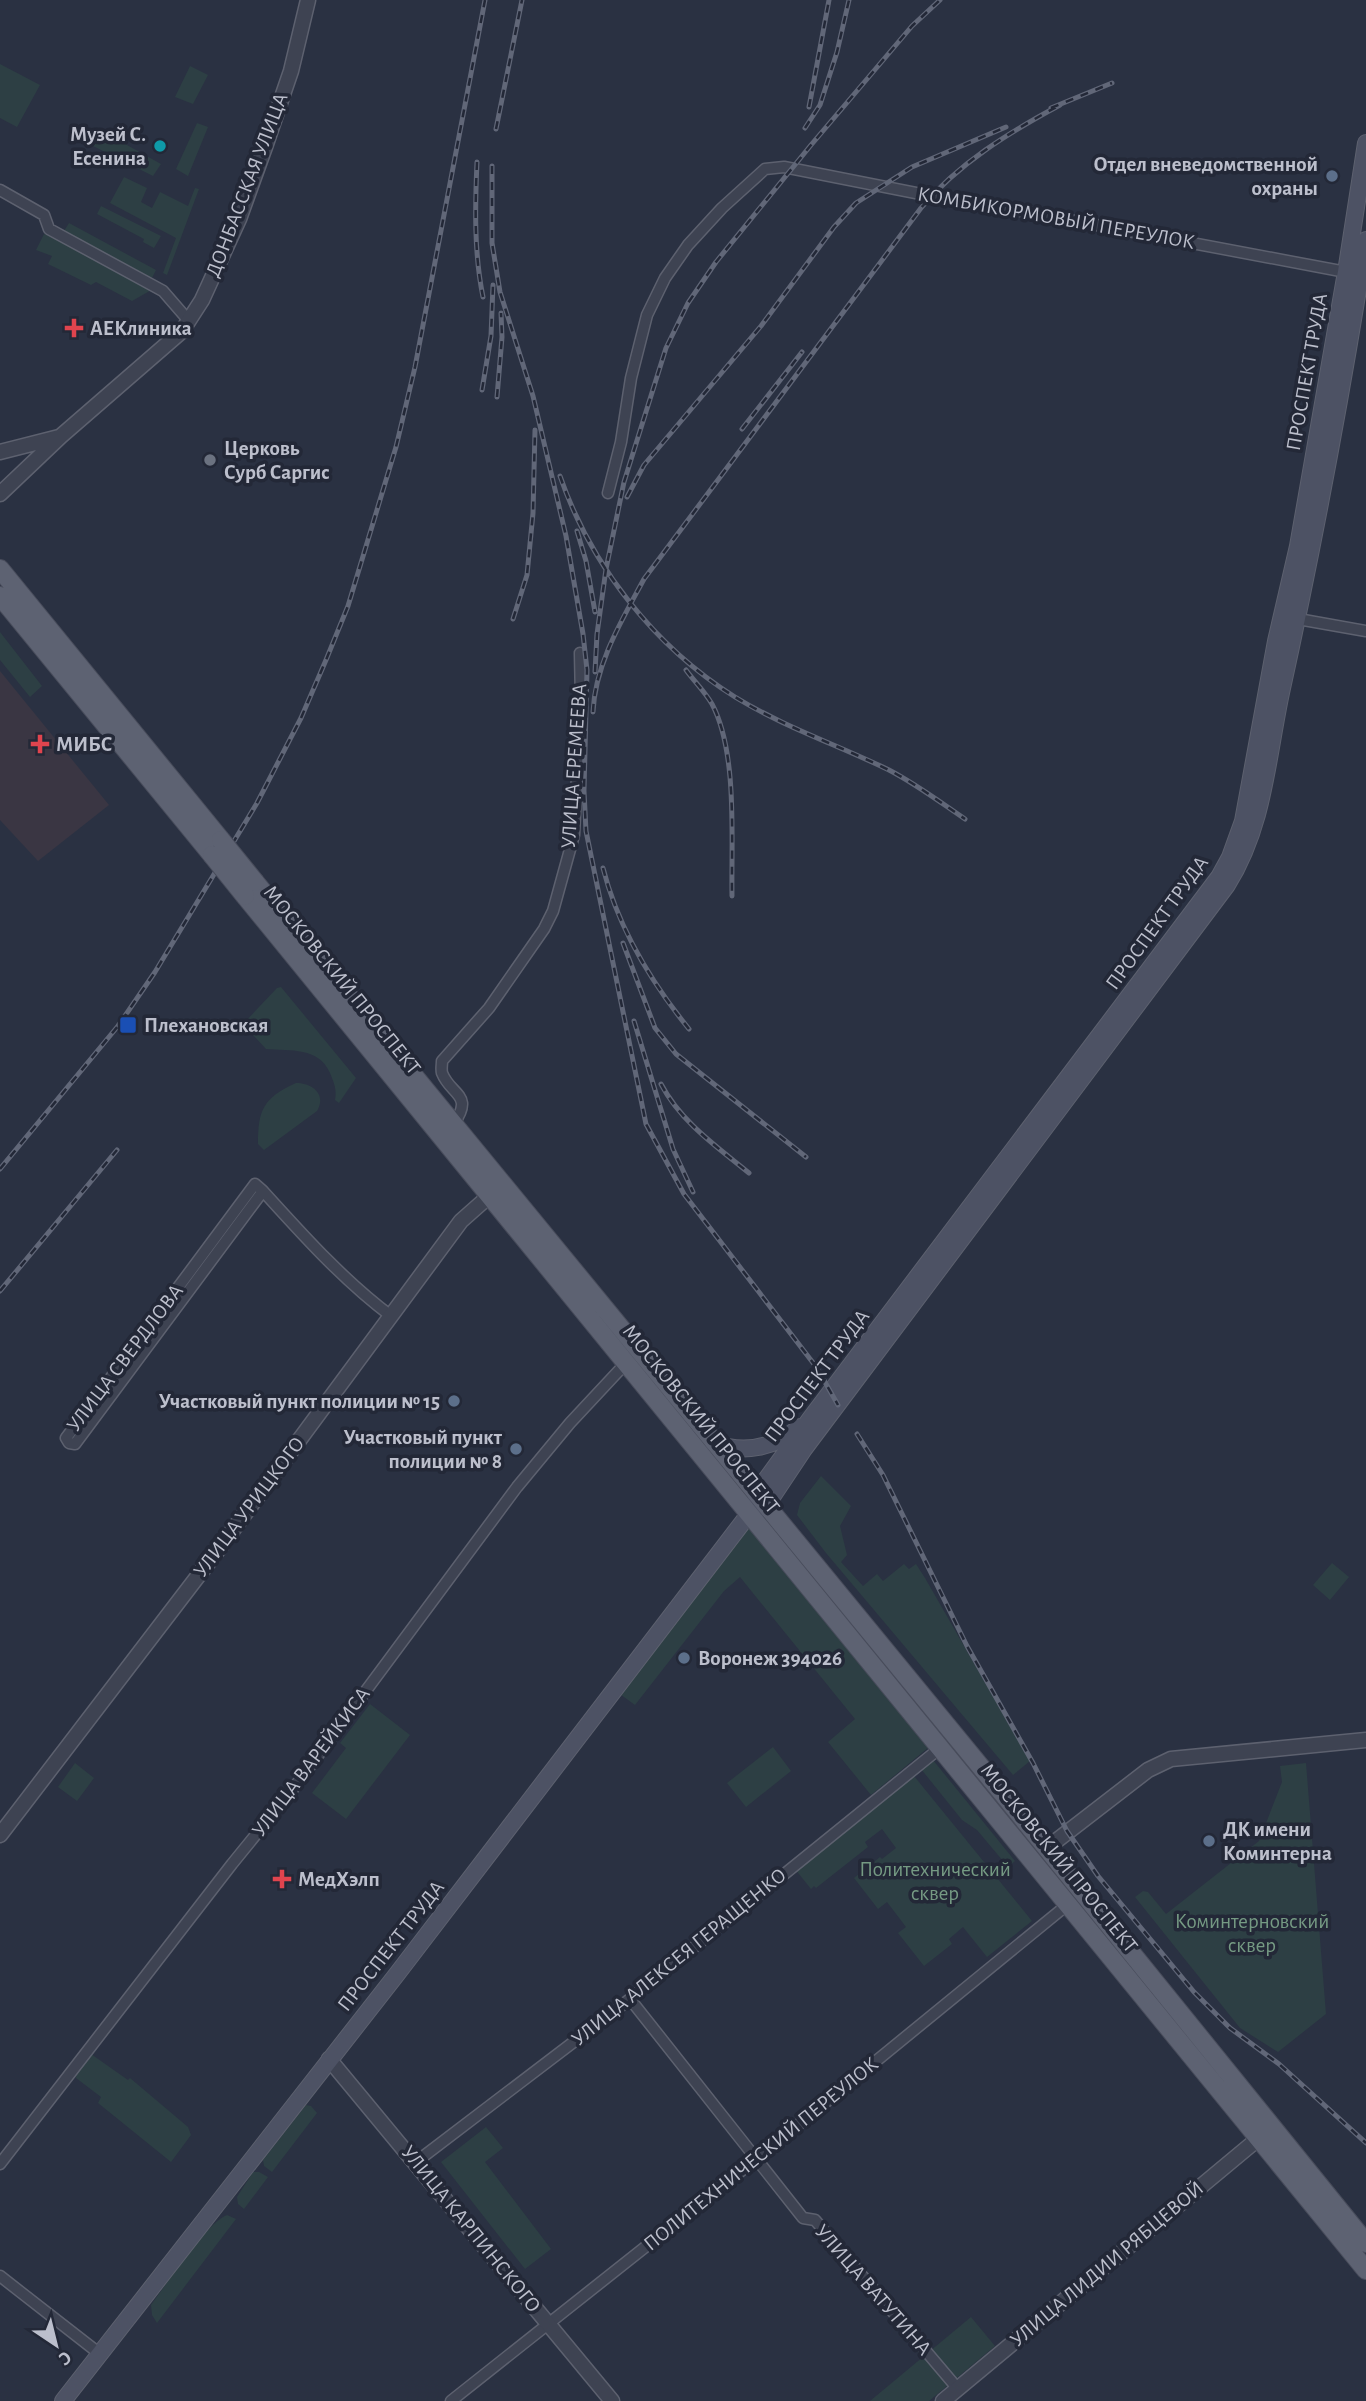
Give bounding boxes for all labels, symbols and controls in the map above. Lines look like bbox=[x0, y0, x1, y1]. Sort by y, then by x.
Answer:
street label: ДОНБАССКАЯ УЛИЦА bbox=[202, 90, 292, 280]
place label: Музей С. Есенина bbox=[70, 124, 146, 169]
marker: Музей С. Есенина bbox=[152, 138, 168, 154]
place label: Отдел вневедомственной охраны bbox=[1093, 154, 1318, 199]
marker: Отдел вневедомственной охраны bbox=[1324, 168, 1340, 184]
street label: КОМБИКОРМОВЫЙ ПЕРЕУЛОК bbox=[916, 182, 1196, 253]
street label: ПРОСПЕКТ ТРУДА bbox=[1283, 292, 1331, 452]
marker: АЕКлиника bbox=[64, 318, 84, 338]
place label: АЕКлиника bbox=[90, 318, 192, 339]
place label: Церковь Сурб Саргис bbox=[224, 438, 330, 483]
marker: Церковь Сурб Саргис bbox=[202, 452, 218, 468]
street label: УЛИЦА ЕРЕМЕЕВА bbox=[558, 683, 590, 849]
marker: МИБС bbox=[30, 734, 50, 754]
place label: МИБС bbox=[56, 734, 112, 755]
street label: ПРОСПЕКТ ТРУДА bbox=[1102, 852, 1212, 994]
street label: МОСКОВСКИЙ ПРОСПЕКТ bbox=[260, 881, 425, 1078]
marker: Плехановская bbox=[118, 1015, 138, 1035]
place label: Плехановская bbox=[144, 1015, 268, 1036]
street label: УЛИЦА СВЕРДЛОВА bbox=[63, 1280, 187, 1436]
street label: ПРОСПЕКТ ТРУДА bbox=[761, 1306, 873, 1446]
street label: МОСКОВСКИЙ ПРОСПЕКТ bbox=[619, 1320, 784, 1517]
place label: Участковый пункт полиции № 15 bbox=[159, 1391, 440, 1412]
marker: Участковый пункт полиции № 15 bbox=[446, 1393, 462, 1409]
place label: Участковый пункт полиции № 8 bbox=[344, 1427, 503, 1472]
street label: УЛИЦА УРИЦКОГО bbox=[190, 1433, 308, 1581]
marker: Участковый пункт полиции № 8 bbox=[508, 1441, 524, 1457]
place label: Воронеж 394026 bbox=[698, 1648, 842, 1669]
marker: Воронеж 394026 bbox=[676, 1650, 692, 1666]
street label: УЛИЦА ВАРЕЙКИСА bbox=[247, 1683, 374, 1841]
street label: МОСКОВСКИЙ ПРОСПЕКТ bbox=[977, 1759, 1142, 1956]
place label: ДК имени Коминтерна bbox=[1223, 1819, 1332, 1864]
marker: ДК имени Коминтерна bbox=[1201, 1833, 1217, 1849]
park label: Политехнический сквер bbox=[859, 1859, 1011, 1904]
street label: УЛИЦА АЛЕКСЕЯ ГЕРАЩЕНКО bbox=[568, 1864, 790, 2050]
marker: МедХэлп bbox=[272, 1869, 292, 1889]
place label: МедХэлп bbox=[298, 1869, 380, 1890]
street label: ПРОСПЕКТ ТРУДА bbox=[334, 1877, 448, 2015]
park label: Коминтерновский сквер bbox=[1175, 1911, 1329, 1956]
street label: ПОЛИТЕХНИЧЕСКИЙ ПЕРЕУЛОК bbox=[639, 2052, 882, 2255]
street label: УЛИЦА КАРПИНСКОГО bbox=[397, 2142, 545, 2316]
street label: УЛИЦА ЛИДИИ РЯБЦЕВОЙ bbox=[1006, 2176, 1208, 2351]
street label: УЛИЦА ВАТУТИНА bbox=[811, 2221, 935, 2359]
north arrow bbox=[21, 2310, 91, 2380]
text: С bbox=[55, 2347, 75, 2368]

